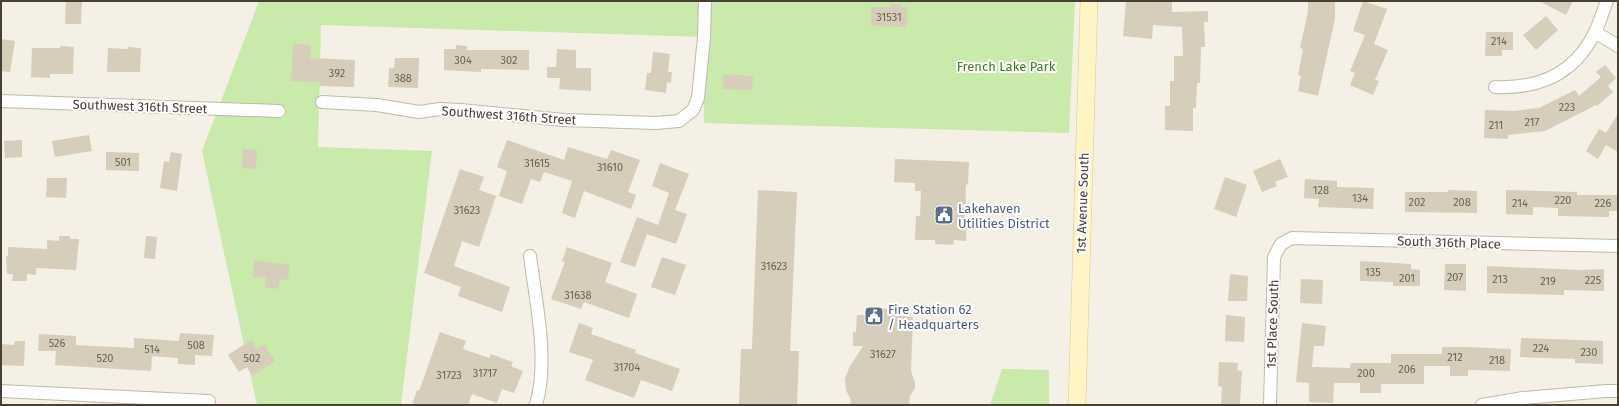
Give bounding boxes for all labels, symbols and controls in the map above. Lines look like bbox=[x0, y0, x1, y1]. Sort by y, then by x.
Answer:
house number: 31531 bbox=[876, 11, 902, 24]
house number: 214 bbox=[1491, 35, 1507, 48]
house number: 304 bbox=[454, 54, 472, 67]
house number: 302 bbox=[501, 54, 517, 67]
park label: French Lake Park bbox=[957, 59, 1056, 74]
house number: 392 bbox=[329, 67, 345, 80]
house number: 388 bbox=[394, 72, 412, 85]
street label: Southwest 316th Street bbox=[72, 97, 208, 116]
house number: 223 bbox=[1559, 101, 1575, 114]
street label: Southwest 316th Street bbox=[441, 103, 577, 128]
house number: 217 bbox=[1525, 116, 1540, 129]
house number: 211 bbox=[1489, 119, 1503, 132]
street label: 1st Avenue South bbox=[1073, 152, 1092, 254]
house number: 501 bbox=[115, 156, 131, 169]
house number: 31615 bbox=[524, 157, 550, 170]
house number: 31610 bbox=[597, 161, 623, 174]
house number: 128 bbox=[1313, 184, 1329, 197]
house number: 134 bbox=[1352, 192, 1368, 205]
house number: 220 bbox=[1554, 194, 1572, 207]
house number: 202 bbox=[1409, 196, 1425, 209]
house number: 208 bbox=[1453, 196, 1471, 209]
house number: 214 bbox=[1512, 197, 1528, 210]
house number: 226 bbox=[1595, 197, 1612, 210]
place label: Lakehaven Utilities District bbox=[958, 201, 1050, 231]
house number: 31623 bbox=[454, 204, 480, 217]
public building icon: Lakehaven Utilities District bbox=[933, 204, 955, 226]
street label: South 316th Place bbox=[1397, 233, 1501, 252]
house number: 31623 bbox=[761, 260, 787, 273]
house number: 135 bbox=[1365, 266, 1381, 279]
house number: 207 bbox=[1447, 271, 1463, 284]
house number: 201 bbox=[1399, 272, 1415, 285]
house number: 213 bbox=[1492, 273, 1508, 286]
house number: 225 bbox=[1585, 274, 1602, 287]
house number: 219 bbox=[1540, 275, 1556, 288]
street label: 1st Place South bbox=[1263, 279, 1282, 369]
house number: 31638 bbox=[564, 289, 592, 302]
place label: Fire Station 62 / Headquarters bbox=[888, 302, 979, 332]
public building icon: Fire Station 62 / Headquarters bbox=[863, 305, 885, 327]
house number: 526 bbox=[49, 337, 65, 350]
house number: 508 bbox=[187, 339, 205, 352]
house number: 224 bbox=[1533, 342, 1549, 355]
house number: 514 bbox=[144, 343, 160, 356]
house number: 230 bbox=[1580, 346, 1598, 359]
house number: 31627 bbox=[870, 348, 896, 361]
house number: 212 bbox=[1447, 351, 1463, 364]
house number: 520 bbox=[97, 352, 113, 365]
house number: 502 bbox=[244, 352, 260, 365]
house number: 218 bbox=[1489, 354, 1505, 367]
house number: 31704 bbox=[614, 361, 640, 374]
house number: 206 bbox=[1398, 363, 1416, 376]
house number: 31717 bbox=[473, 367, 497, 380]
house number: 200 bbox=[1357, 367, 1375, 380]
house number: 31723 bbox=[436, 369, 462, 382]

